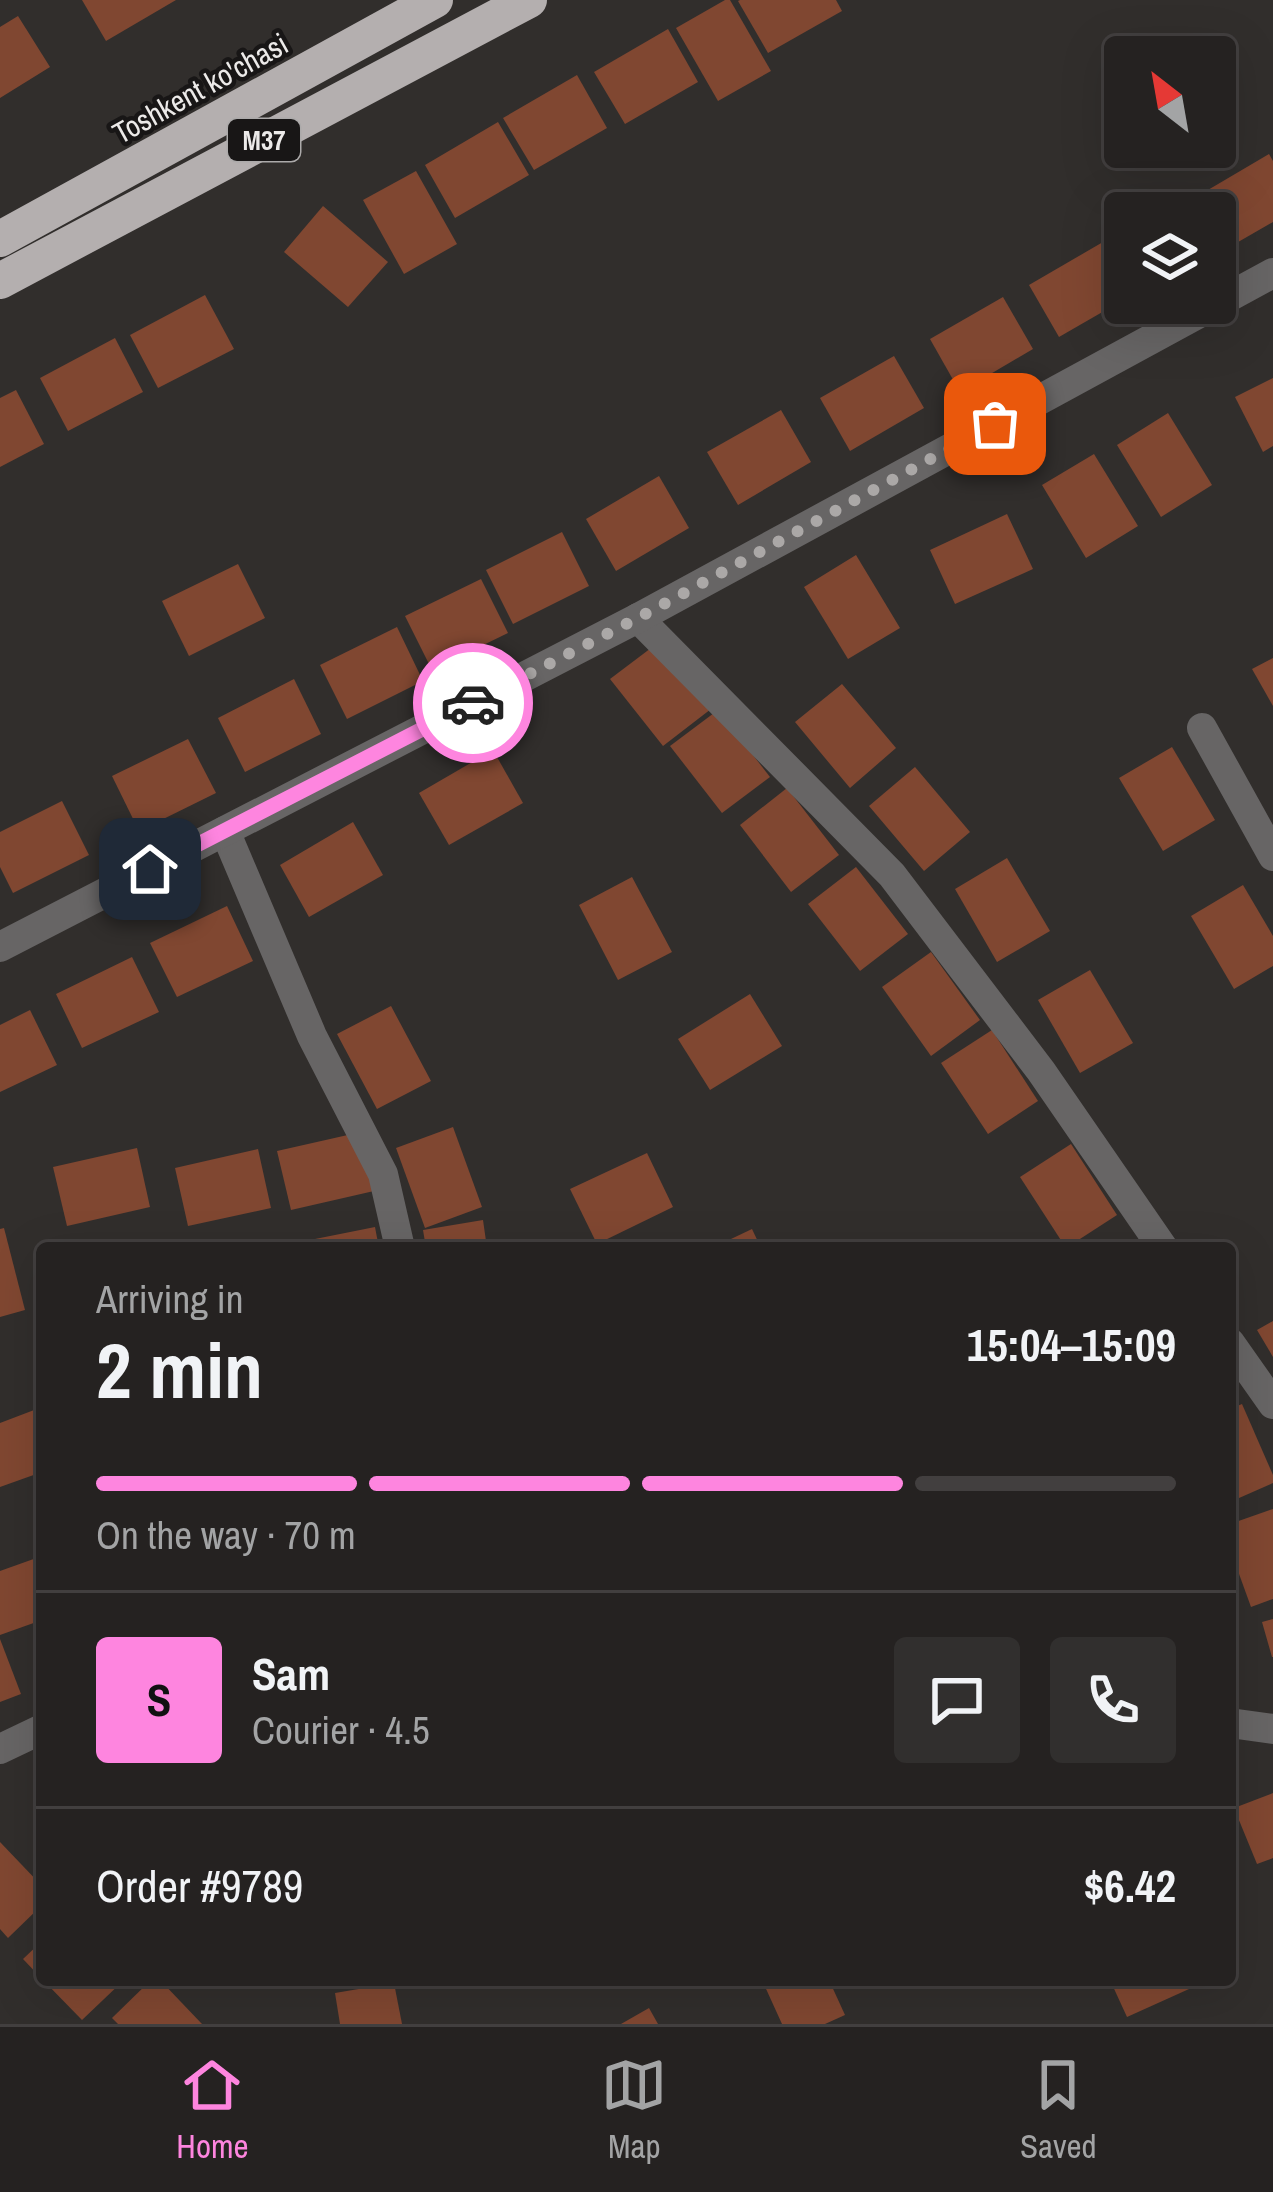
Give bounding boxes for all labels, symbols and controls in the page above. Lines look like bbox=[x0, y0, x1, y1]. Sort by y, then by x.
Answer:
street label: Toshkent ko'chasi bbox=[105, 23, 295, 153]
north arrow bbox=[1104, 36, 1236, 168]
map controls bbox=[1104, 36, 1236, 324]
road number: M37 bbox=[228, 119, 300, 161]
button: layers bbox=[1104, 192, 1236, 324]
pin bbox=[944, 373, 1046, 475]
icon: bag bbox=[962, 391, 1028, 457]
courier bbox=[413, 643, 533, 763]
icon: car bbox=[440, 670, 506, 736]
pin bbox=[99, 818, 201, 920]
icon: home bbox=[117, 836, 183, 902]
text: Arriving in bbox=[96, 1273, 244, 1325]
text: 15:04–15:09 bbox=[967, 1314, 1176, 1375]
text: 2 min bbox=[96, 1317, 263, 1422]
text: On the way · 70 m bbox=[96, 1509, 356, 1561]
button: chat bbox=[894, 1637, 1020, 1763]
button: phone bbox=[1050, 1637, 1176, 1763]
text: Sam bbox=[252, 1643, 330, 1704]
text: S bbox=[147, 1669, 171, 1730]
text: Courier · 4.5 bbox=[252, 1704, 430, 1756]
text: Order #9789 bbox=[96, 1855, 303, 1916]
text: $6.42 bbox=[1084, 1855, 1176, 1916]
tab: Home bbox=[176, 2052, 249, 2168]
tab: Map bbox=[601, 2052, 667, 2168]
tab: Saved bbox=[1020, 2052, 1097, 2168]

